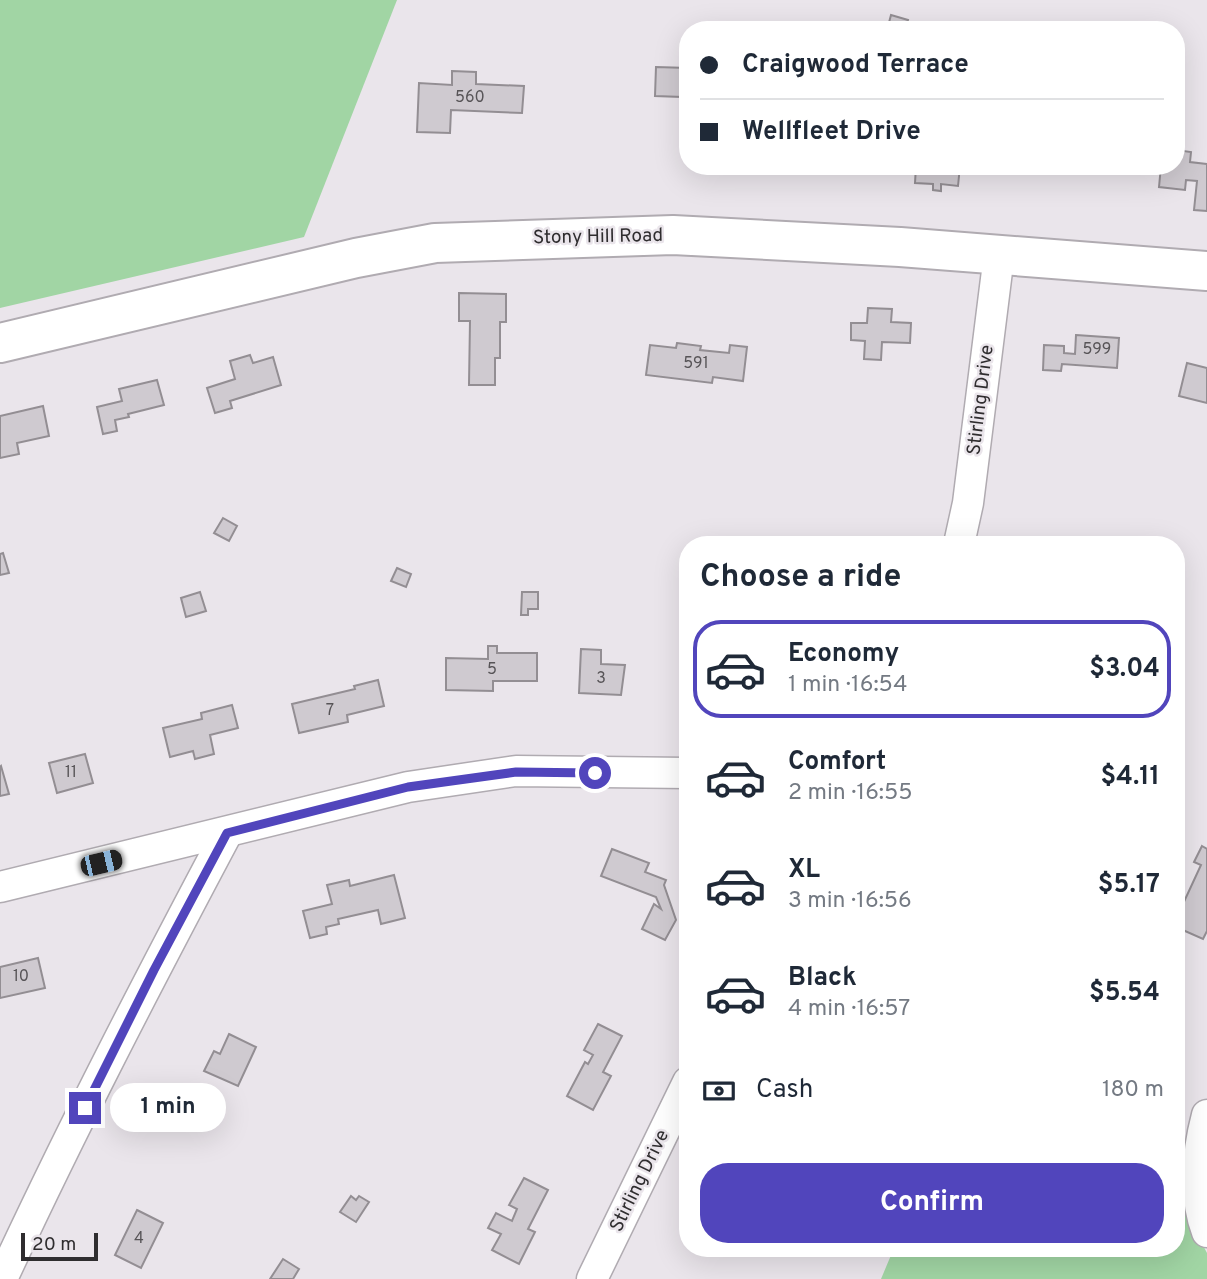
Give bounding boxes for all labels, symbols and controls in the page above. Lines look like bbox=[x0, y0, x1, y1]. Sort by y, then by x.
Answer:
text: Craigwood Terrace bbox=[742, 49, 969, 82]
house number: 560 bbox=[455, 88, 485, 108]
text: Wellfleet Drive bbox=[742, 116, 921, 149]
street label: Stony Hill Road bbox=[533, 224, 663, 250]
house number: 599 bbox=[1083, 340, 1111, 360]
street label: Stirling Drive bbox=[962, 343, 1000, 457]
house number: 591 bbox=[683, 354, 709, 374]
text: Choose a ride bbox=[700, 558, 901, 598]
icon: car bbox=[704, 638, 767, 701]
text: Economy bbox=[788, 638, 899, 671]
text: $3.04 bbox=[1089, 653, 1160, 686]
house number: 5 bbox=[487, 660, 497, 680]
house number: 3 bbox=[596, 669, 606, 689]
text: 1 min · 16:54 bbox=[788, 671, 908, 700]
house number: 7 bbox=[326, 701, 334, 721]
icon: car bbox=[704, 746, 767, 809]
text: Comfort bbox=[788, 746, 886, 779]
route start bbox=[579, 757, 611, 789]
text: $4.11 bbox=[1101, 761, 1160, 794]
house number: 11 bbox=[65, 763, 77, 783]
text: 2 min · 16:55 bbox=[788, 779, 913, 808]
car bbox=[79, 848, 124, 878]
icon: car bbox=[704, 854, 767, 917]
text: XL bbox=[788, 854, 820, 887]
text: $5.17 bbox=[1098, 869, 1160, 902]
text: 3 min · 16:56 bbox=[788, 887, 912, 916]
icon: car bbox=[704, 962, 767, 1025]
text: Black bbox=[788, 962, 857, 995]
house number: 10 bbox=[13, 967, 29, 987]
text: $5.54 bbox=[1089, 977, 1160, 1010]
text: 4 min · 16:57 bbox=[788, 995, 910, 1024]
icon: cash bbox=[700, 1072, 738, 1110]
text: Cash bbox=[756, 1074, 813, 1107]
text: 180 m bbox=[1102, 1076, 1164, 1105]
callout: 1 min bbox=[110, 1084, 225, 1132]
route end bbox=[69, 1092, 101, 1124]
text: 1 min bbox=[140, 1093, 196, 1122]
street label: Stirling Drive bbox=[605, 1126, 675, 1236]
button: Confirm bbox=[700, 1163, 1164, 1243]
house number: 4 bbox=[134, 1229, 144, 1249]
scale bar bbox=[21, 1230, 98, 1262]
text: 20 m bbox=[32, 1233, 76, 1257]

